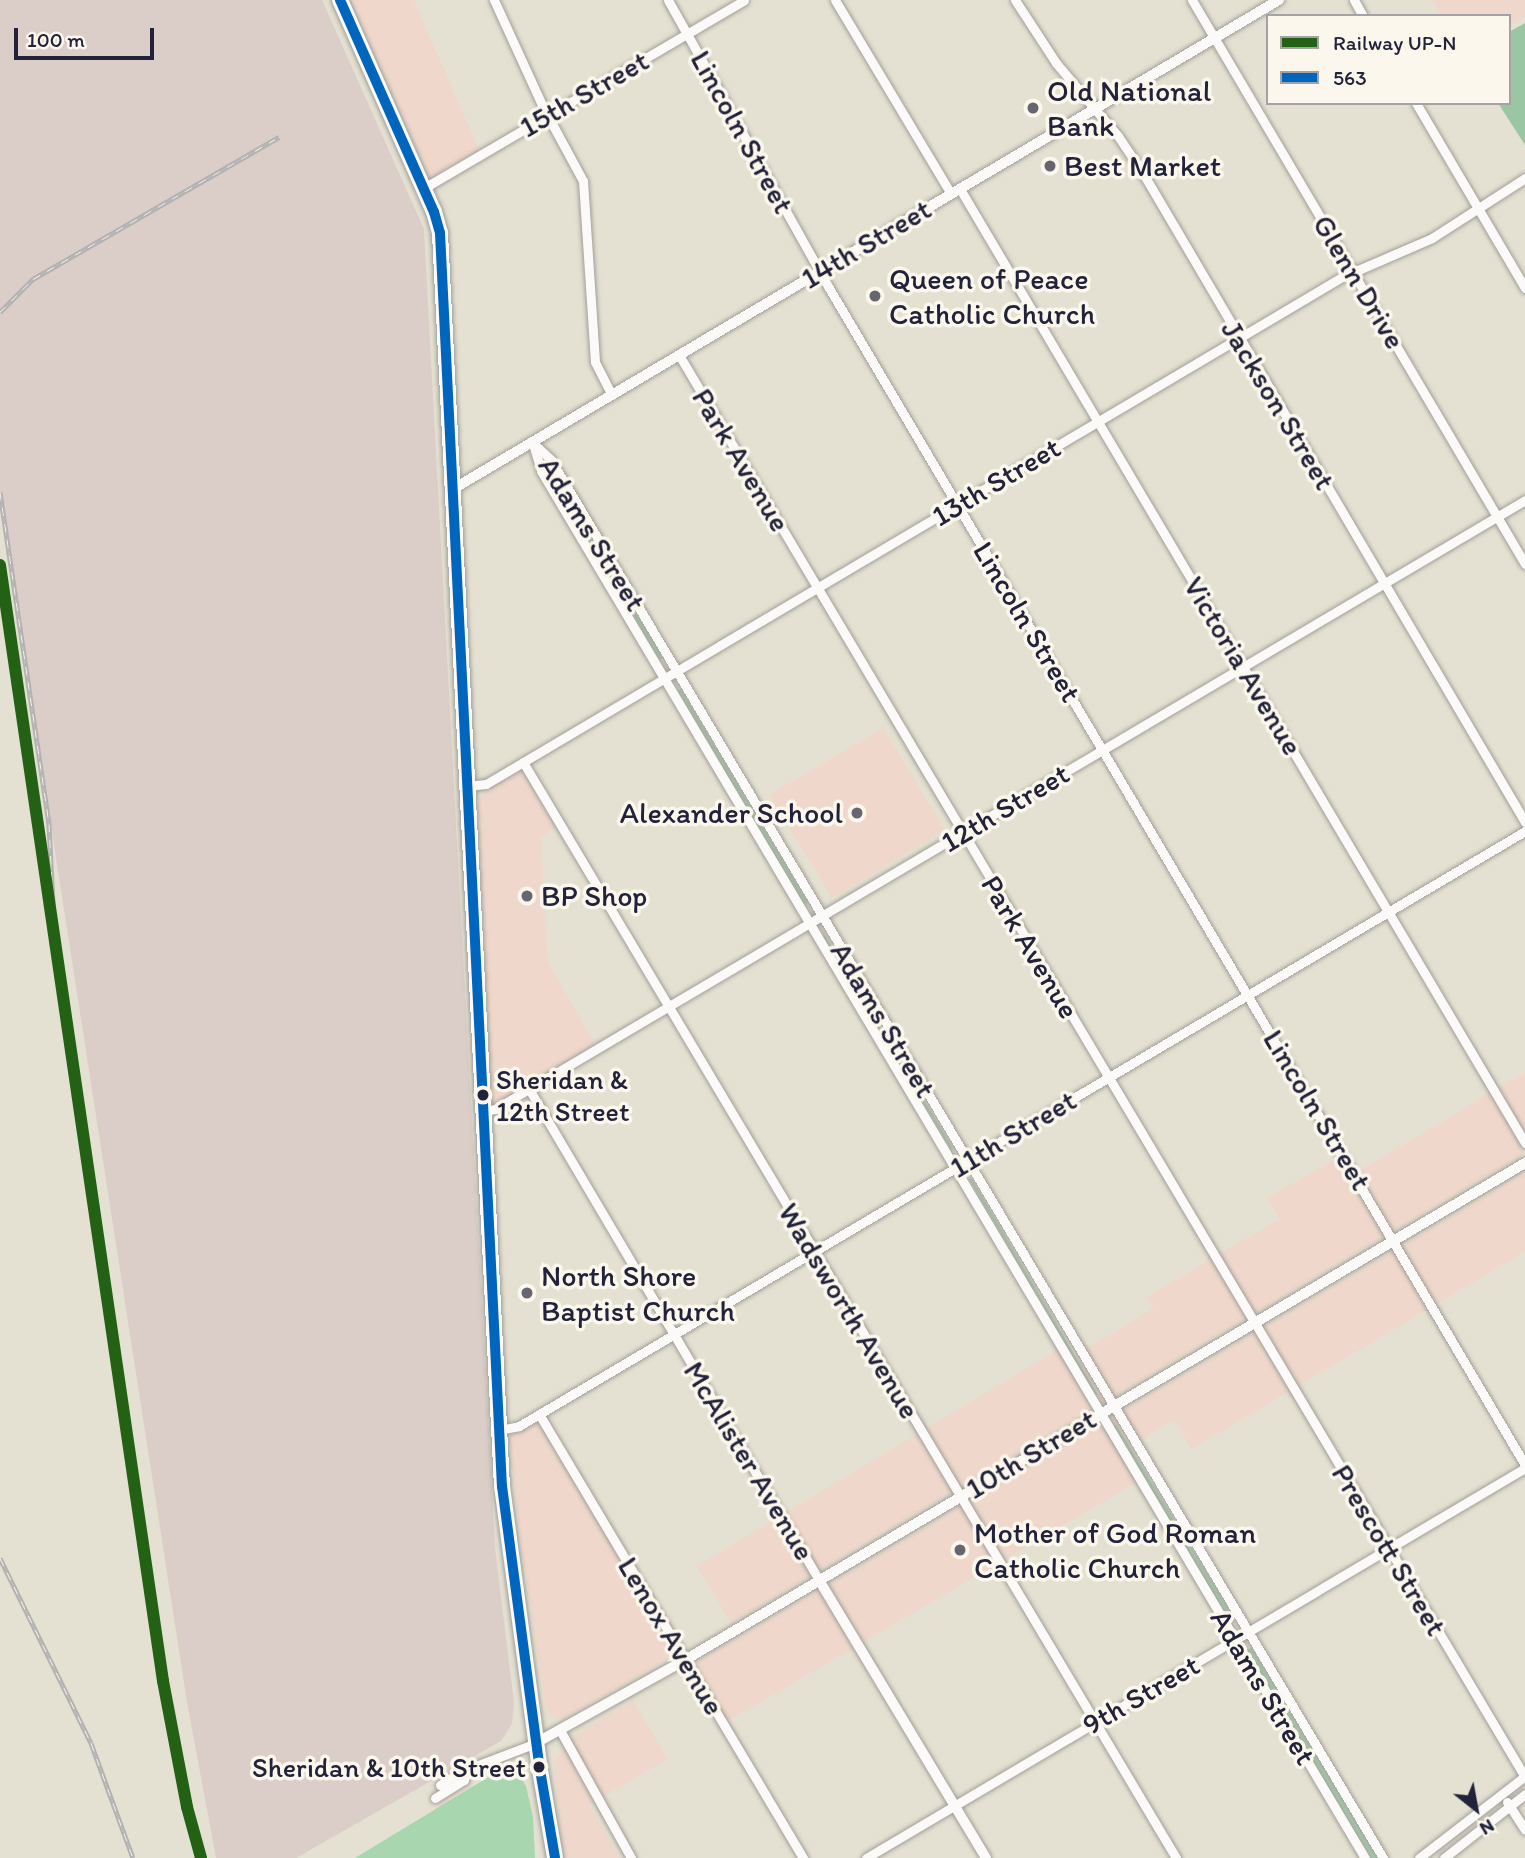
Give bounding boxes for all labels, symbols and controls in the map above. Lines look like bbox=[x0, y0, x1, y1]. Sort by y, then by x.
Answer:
scale bar bbox=[18, 14, 158, 58]
legend bbox=[1266, 14, 1511, 105]
text: 100 m bbox=[27, 27, 85, 52]
text: Railway UP-N bbox=[1333, 30, 1456, 55]
street label: 15th Street bbox=[513, 43, 655, 145]
street label: Lincoln Street bbox=[683, 44, 801, 220]
text: 563 bbox=[1333, 65, 1367, 90]
place label: Old National Bank bbox=[1047, 73, 1210, 144]
marker: Old National Bank bbox=[1025, 100, 1041, 116]
place label: Best Market bbox=[1064, 148, 1221, 184]
marker: Best Market bbox=[1042, 158, 1058, 174]
street label: 14th Street bbox=[795, 191, 937, 297]
street label: Glenn Drive bbox=[1305, 208, 1413, 356]
place label: Queen of Peace Catholic Church bbox=[889, 261, 1096, 332]
marker: Queen of Peace Catholic Church bbox=[867, 288, 883, 304]
street label: Jackson Street bbox=[1213, 314, 1343, 496]
street label: Park Avenue bbox=[684, 382, 798, 538]
street label: 13th Street bbox=[925, 430, 1067, 534]
street label: Adams Street bbox=[530, 450, 654, 618]
street label: Lincoln Street bbox=[965, 536, 1089, 708]
street label: Victoria Avenue bbox=[1176, 570, 1310, 762]
street label: 12th Street bbox=[935, 756, 1075, 860]
place label: Alexander School bbox=[621, 795, 843, 831]
marker: Alexander School bbox=[849, 805, 865, 821]
street label: Park Avenue bbox=[973, 869, 1087, 1025]
place label: BP Shop bbox=[541, 878, 647, 914]
marker: BP Shop bbox=[519, 888, 535, 904]
street label: Adams Street bbox=[822, 936, 944, 1104]
street label: Lincoln Street bbox=[1255, 1024, 1379, 1196]
place label: Sheridan & 12th Street bbox=[496, 1062, 629, 1128]
street label: 11th Street bbox=[944, 1082, 1082, 1186]
marker: Sheridan & 12th Street bbox=[476, 1088, 490, 1102]
street label: Wadsworth Avenue bbox=[770, 1197, 928, 1425]
place label: North Shore Baptist Church bbox=[541, 1258, 736, 1328]
marker: North Shore Baptist Church bbox=[519, 1285, 535, 1301]
street label: McAlister Avenue bbox=[676, 1356, 822, 1566]
street label: 10th Street bbox=[960, 1401, 1102, 1507]
street label: Prescott Street bbox=[1324, 1458, 1454, 1642]
place label: Mother of God Roman Catholic Church bbox=[974, 1515, 1254, 1586]
marker: Mother of God Roman Catholic Church bbox=[952, 1542, 968, 1558]
street label: Lenox Avenue bbox=[610, 1551, 732, 1721]
street label: Adams Street bbox=[1202, 1603, 1324, 1771]
street label: 9th Street bbox=[1076, 1647, 1206, 1743]
place label: Sheridan & 10th Street bbox=[252, 1750, 526, 1784]
marker: Sheridan & 10th Street bbox=[532, 1760, 546, 1774]
north arrow bbox=[1441, 1774, 1511, 1844]
text: N bbox=[1476, 1814, 1499, 1841]

